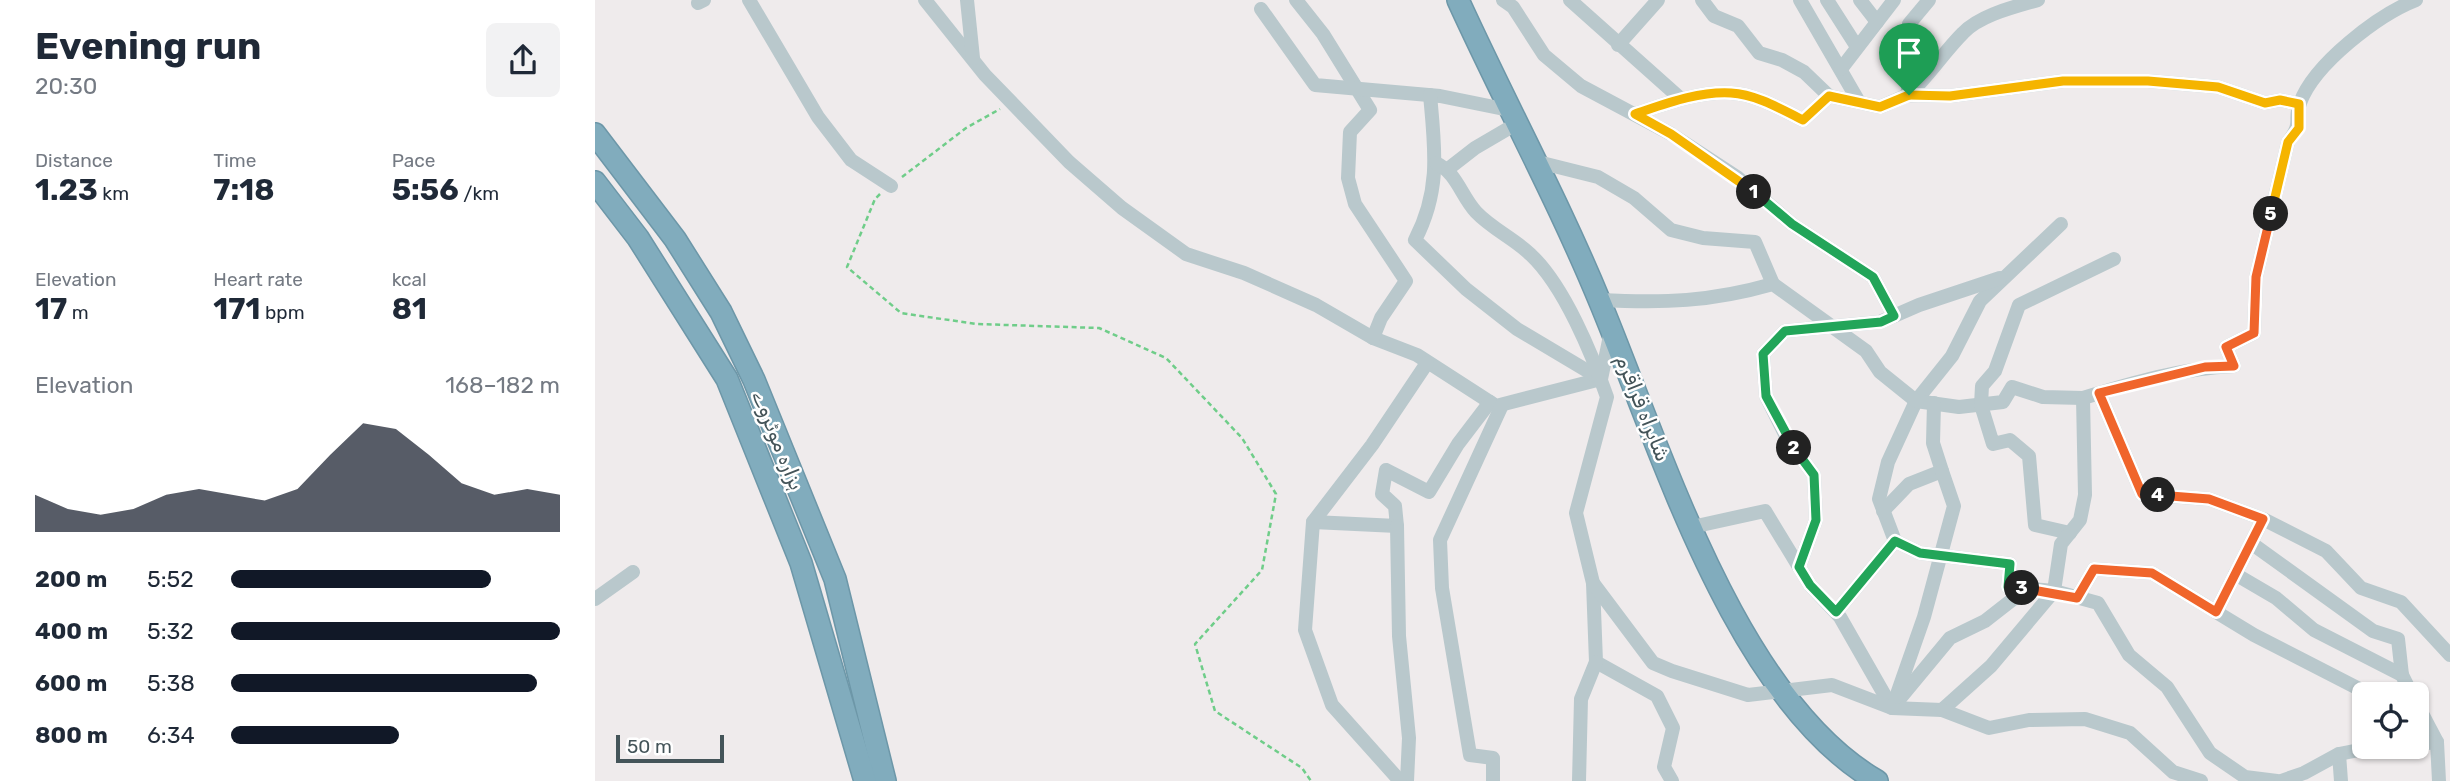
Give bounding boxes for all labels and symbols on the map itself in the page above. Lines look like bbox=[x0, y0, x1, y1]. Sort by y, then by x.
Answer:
pin bbox=[1879, 23, 1939, 95]
pin: 1 bbox=[1737, 174, 1771, 210]
pin: 5 bbox=[2253, 196, 2289, 232]
street label: شاہراہ قراقرم bbox=[1610, 351, 1676, 465]
street label: ہزارہ موٹروے bbox=[746, 386, 810, 494]
pin: 2 bbox=[1777, 430, 1811, 466]
pin: 4 bbox=[2141, 477, 2175, 512]
pin: 3 bbox=[2005, 570, 2039, 606]
scale bar bbox=[616, 732, 725, 764]

